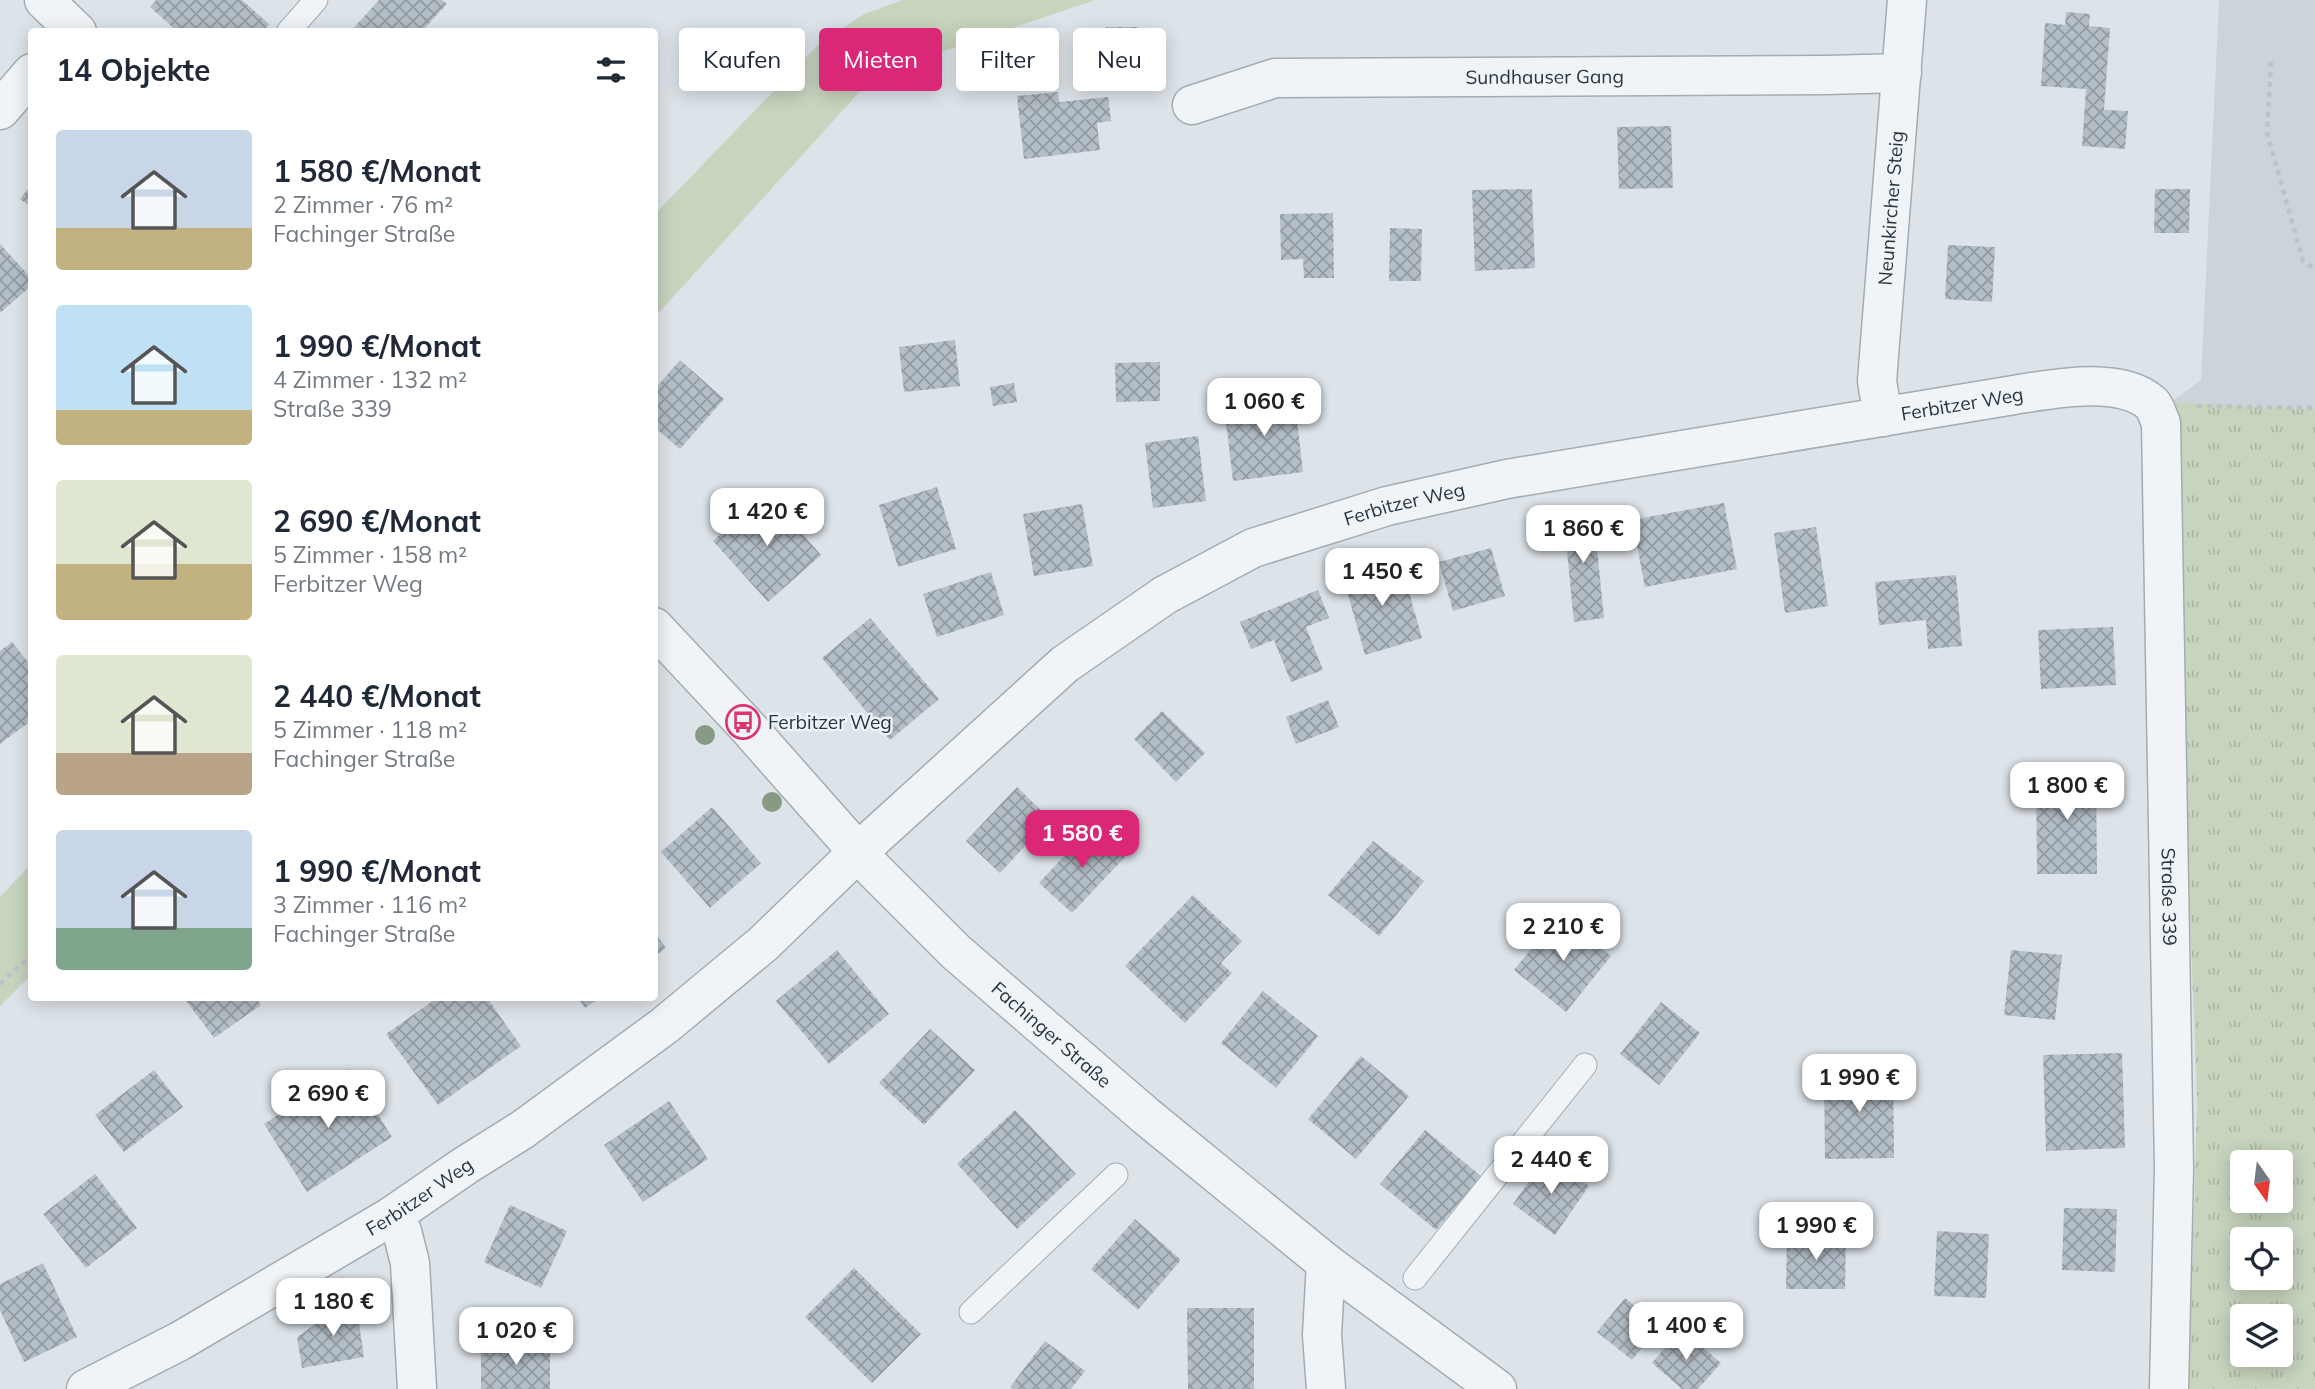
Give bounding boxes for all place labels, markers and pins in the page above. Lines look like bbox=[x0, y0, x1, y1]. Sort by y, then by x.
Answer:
pin: 1 060 € bbox=[1199, 378, 1329, 438]
pin: 1 420 € bbox=[702, 489, 832, 548]
pin: 1 860 € bbox=[1518, 505, 1648, 565]
pin: 1 450 € bbox=[1317, 548, 1447, 608]
bus stop icon: Ferbitzer Weg bbox=[724, 703, 762, 741]
place label: Ferbitzer Weg bbox=[768, 710, 892, 734]
pin: 1 800 € bbox=[2002, 762, 2132, 822]
pin: 1 580 € bbox=[1017, 810, 1147, 870]
pin: 2 210 € bbox=[1498, 904, 1628, 963]
pin: 1 990 € bbox=[1794, 1054, 1924, 1114]
pin: 2 690 € bbox=[263, 1070, 393, 1130]
pin: 2 440 € bbox=[1486, 1136, 1616, 1196]
pin: 1 990 € bbox=[1751, 1202, 1881, 1262]
pin: 1 180 € bbox=[268, 1278, 398, 1338]
pin: 1 400 € bbox=[1621, 1302, 1751, 1362]
pin: 1 020 € bbox=[451, 1308, 581, 1367]

